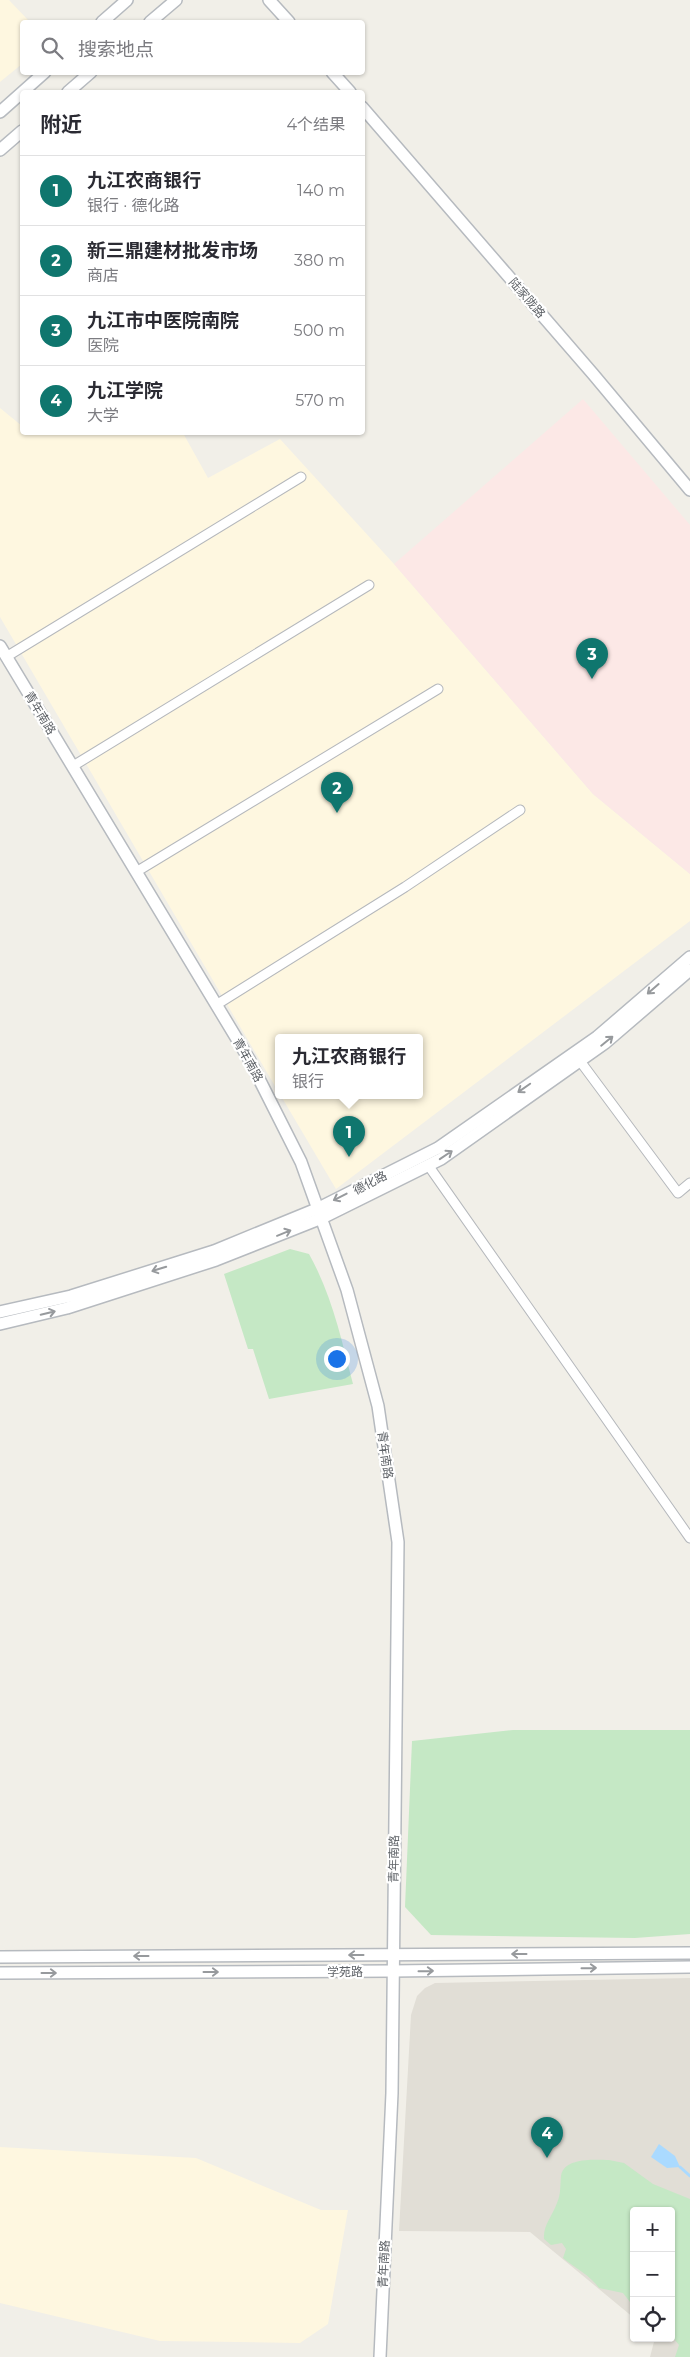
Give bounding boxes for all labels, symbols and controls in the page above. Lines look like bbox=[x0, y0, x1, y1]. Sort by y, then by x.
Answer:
search box bbox=[20, 20, 365, 75]
icon: search bbox=[38, 34, 66, 62]
text: 搜索地点 bbox=[78, 38, 154, 61]
text: 附近 bbox=[40, 112, 82, 137]
text: 4个结果 bbox=[286, 115, 345, 134]
text: 九江农商银行 bbox=[87, 169, 201, 192]
text: 1 bbox=[53, 181, 59, 200]
text: 140 m bbox=[297, 181, 345, 200]
text: 银行 · 德化路 bbox=[87, 196, 179, 215]
text: 新三鼎建材批发市场 bbox=[87, 239, 258, 262]
text: 2 bbox=[51, 251, 61, 270]
text: 380 m bbox=[294, 251, 345, 270]
text: 商店 bbox=[87, 266, 119, 285]
street label: 陆家陇路 bbox=[506, 275, 549, 321]
text: 九江市中医院南院 bbox=[87, 309, 239, 332]
text: 3 bbox=[51, 321, 61, 340]
text: 500 m bbox=[294, 321, 345, 340]
text: 医院 bbox=[87, 336, 119, 355]
text: 九江学院 bbox=[87, 379, 163, 402]
text: 4 bbox=[50, 391, 62, 410]
text: 570 m bbox=[295, 391, 345, 410]
text: 大学 bbox=[87, 406, 119, 425]
pin: 3 bbox=[576, 638, 608, 679]
street label: 青年南路 bbox=[22, 688, 59, 737]
pin: 2 bbox=[321, 772, 353, 813]
one-way arrow bbox=[647, 983, 660, 994]
popup bbox=[275, 1034, 423, 1099]
street label: 青年南路 bbox=[230, 1035, 267, 1084]
one-way arrow bbox=[601, 1036, 614, 1047]
text: 九江农商银行 bbox=[292, 1045, 406, 1068]
text: 银行 bbox=[292, 1072, 324, 1091]
one-way arrow bbox=[518, 1083, 532, 1093]
pin: 1 bbox=[333, 1116, 365, 1157]
one-way arrow bbox=[439, 1150, 453, 1160]
street label: 德化路 bbox=[350, 1168, 389, 1197]
one-way arrow bbox=[333, 1193, 348, 1203]
one-way arrow bbox=[276, 1228, 291, 1237]
one-way arrow bbox=[151, 1264, 167, 1274]
one-way arrow bbox=[39, 1308, 55, 1317]
your location bbox=[324, 1346, 350, 1372]
street label: 青年南路 bbox=[375, 1430, 396, 1480]
street label: 青年南路 bbox=[386, 1835, 401, 1883]
one-way arrow bbox=[511, 1949, 528, 1959]
one-way arrow bbox=[349, 1950, 365, 1960]
one-way arrow bbox=[134, 1951, 150, 1961]
one-way arrow bbox=[580, 1963, 596, 1973]
street label: 学苑路 bbox=[327, 1964, 363, 1979]
one-way arrow bbox=[418, 1966, 434, 1976]
one-way arrow bbox=[202, 1967, 219, 1977]
one-way arrow bbox=[40, 1968, 56, 1978]
pin: 4 bbox=[531, 2117, 563, 2158]
map controls bbox=[630, 2207, 675, 2342]
button: + bbox=[630, 2207, 675, 2252]
street label: 青年南路 bbox=[375, 2240, 392, 2288]
button: − bbox=[630, 2252, 675, 2297]
button: locate bbox=[630, 2297, 675, 2342]

